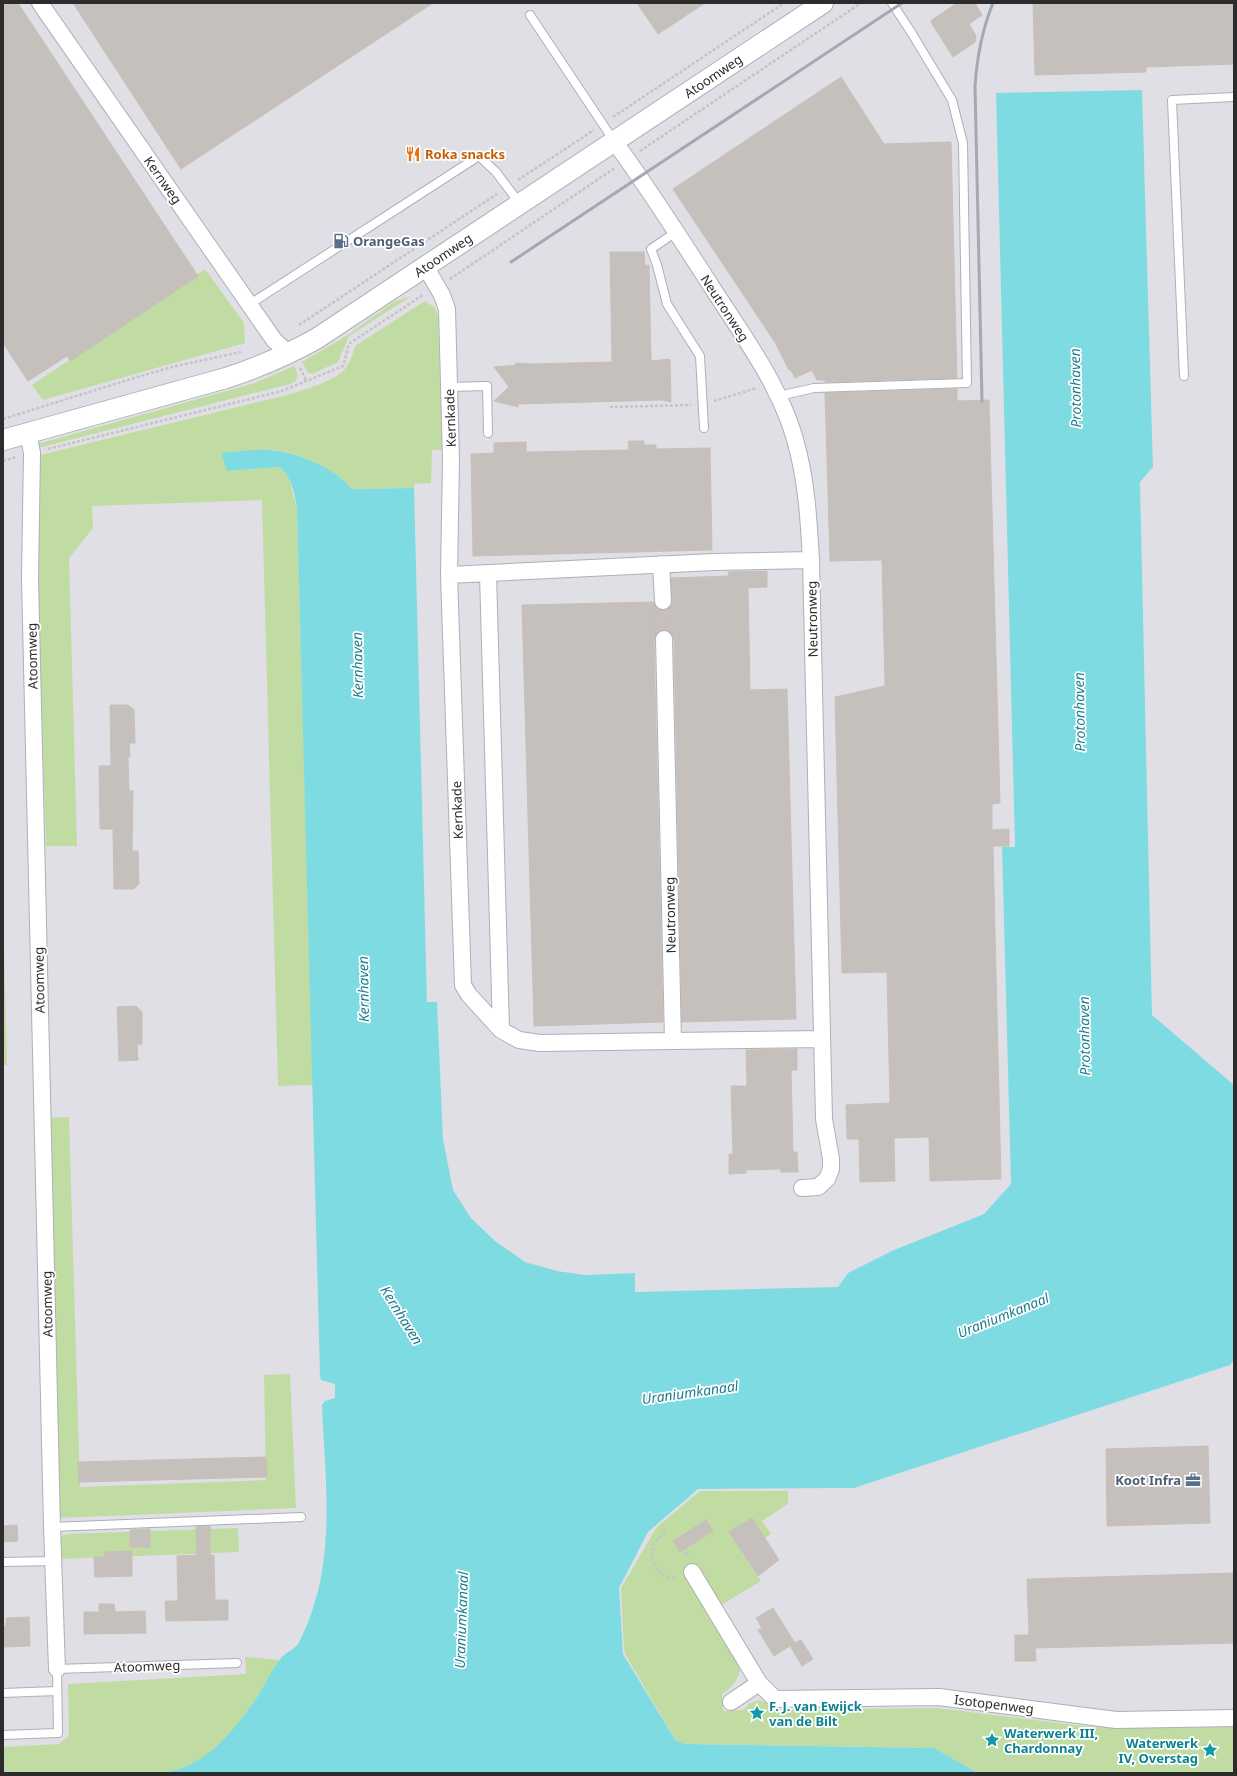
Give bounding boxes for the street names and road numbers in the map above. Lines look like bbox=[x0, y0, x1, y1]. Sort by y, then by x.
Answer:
street label: Atoomweg bbox=[680, 50, 746, 102]
street label: Kernweg bbox=[140, 153, 186, 207]
street label: Atoomweg bbox=[410, 229, 476, 281]
street label: Neutronweg bbox=[697, 271, 753, 345]
street label: Kernkade bbox=[440, 389, 460, 447]
street label: Neutronweg bbox=[802, 581, 822, 657]
street label: Atoomweg bbox=[22, 623, 42, 689]
street label: Kernkade bbox=[447, 781, 467, 839]
street label: Neutronweg bbox=[660, 877, 680, 953]
street label: Atoomweg bbox=[29, 947, 49, 1013]
street label: Atoomweg bbox=[37, 1271, 57, 1337]
street label: Atoomweg bbox=[113, 1656, 181, 1676]
street label: Isotopenweg bbox=[953, 1690, 1035, 1718]

